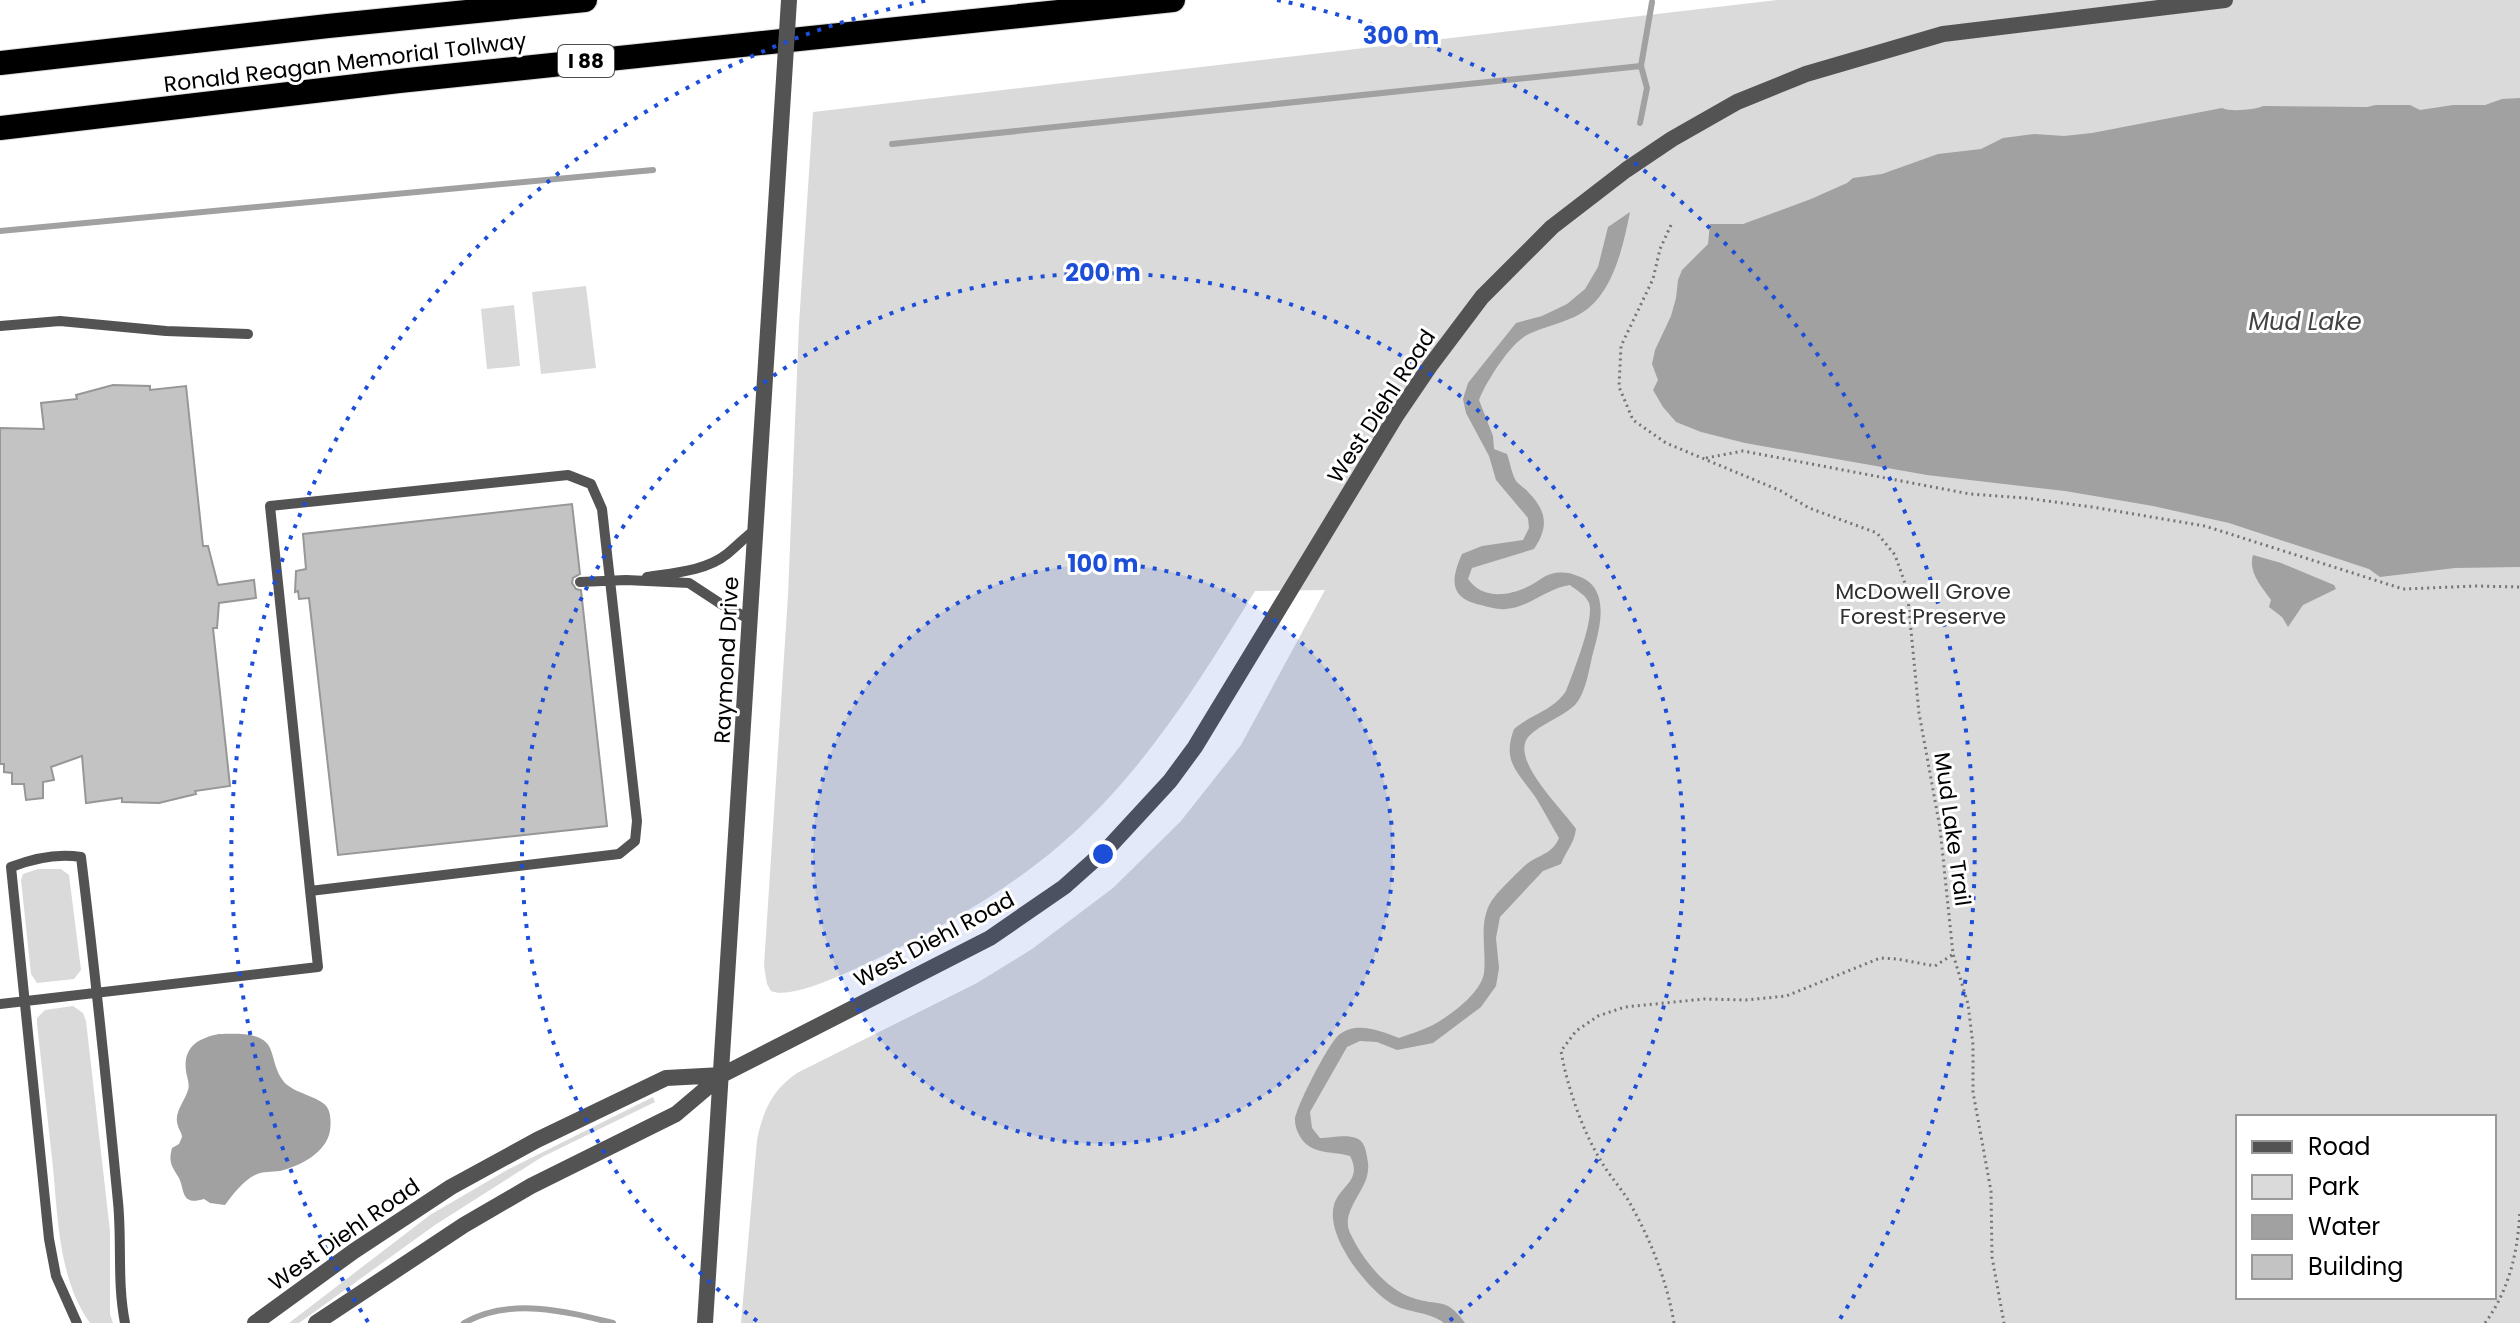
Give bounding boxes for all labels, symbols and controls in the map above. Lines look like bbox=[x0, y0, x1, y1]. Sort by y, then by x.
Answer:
text: 300 m bbox=[1363, 19, 1439, 52]
street label: Ronald Reagan Memorial Tollway bbox=[162, 25, 529, 100]
road number: I 88 bbox=[558, 45, 614, 77]
text: 200 m bbox=[1065, 256, 1141, 289]
water label: Mud Lake bbox=[2248, 305, 2362, 338]
street label: West Diehl Road bbox=[1320, 323, 1443, 489]
text: 100 m bbox=[1068, 547, 1138, 580]
street label: Raymond Drive bbox=[707, 576, 746, 744]
park label: McDowell Grove Forest Preserve bbox=[1835, 576, 2011, 632]
street label: Mud Lake Trail bbox=[1926, 750, 1979, 908]
centre of rings bbox=[1089, 840, 1117, 868]
street label: West Diehl Road bbox=[849, 884, 1020, 995]
legend bbox=[2236, 1115, 2496, 1299]
text: Road bbox=[2308, 1130, 2370, 1163]
text: Park bbox=[2308, 1170, 2360, 1203]
street label: West Diehl Road bbox=[263, 1171, 426, 1298]
text: Water bbox=[2308, 1210, 2380, 1243]
text: Building bbox=[2308, 1250, 2404, 1283]

